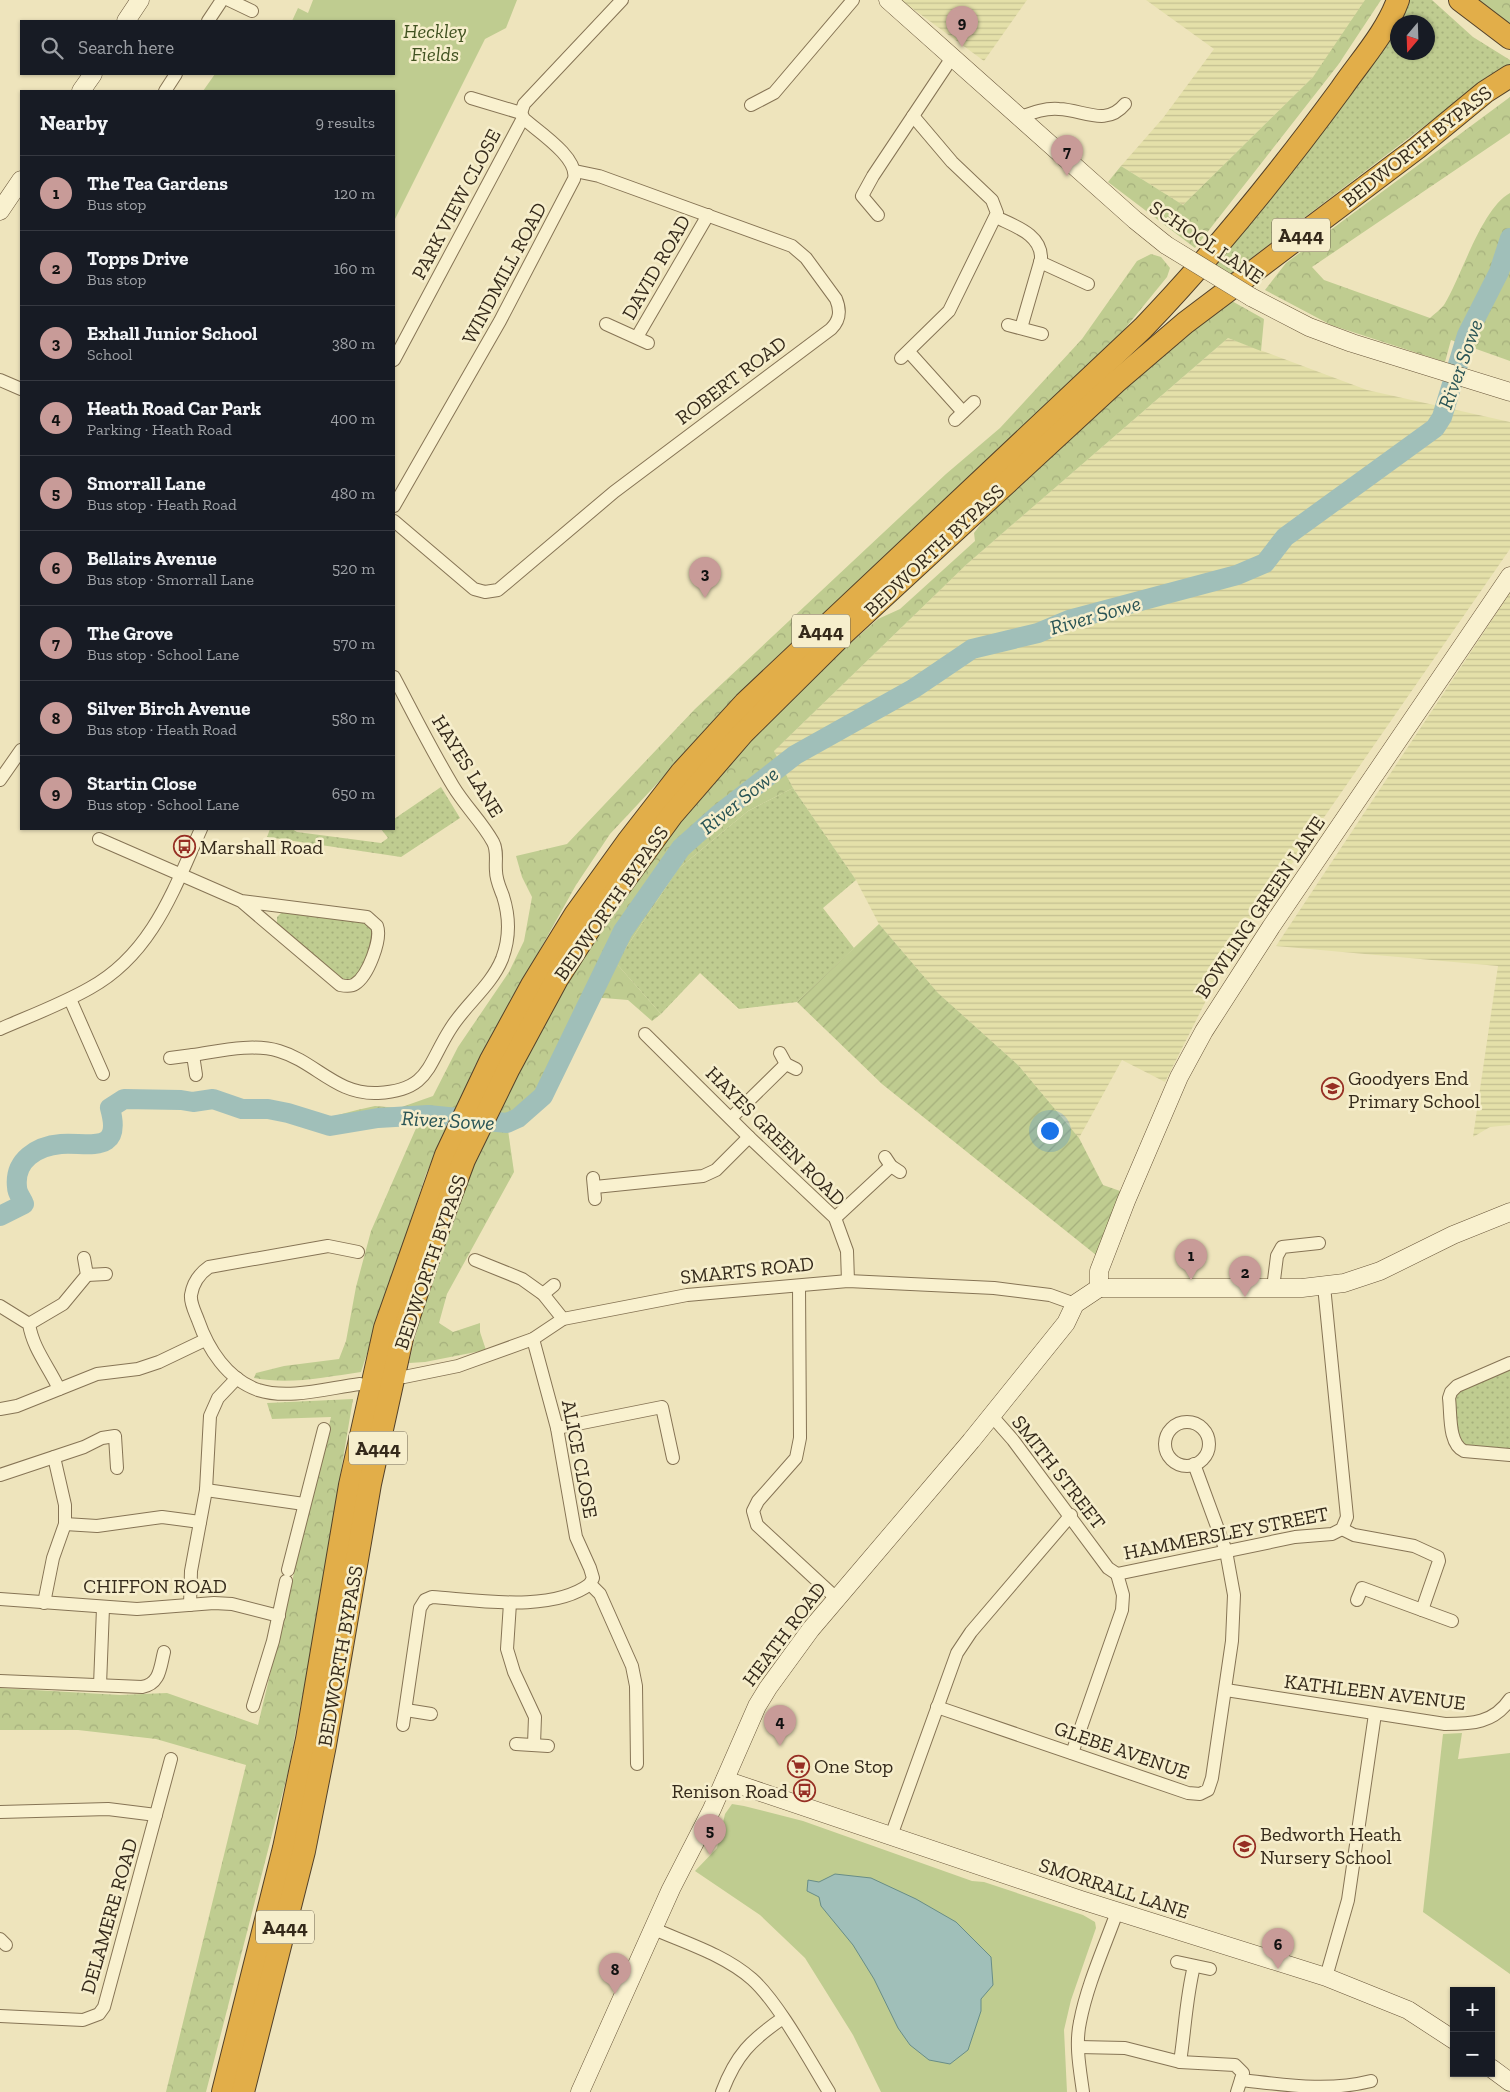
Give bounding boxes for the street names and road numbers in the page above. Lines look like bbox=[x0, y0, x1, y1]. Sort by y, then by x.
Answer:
street label: BEDWORTH BYPASS bbox=[1337, 80, 1497, 212]
street label: PARK VIEW CLOSE bbox=[406, 125, 506, 283]
street label: SCHOOL LANE bbox=[1145, 195, 1269, 289]
street label: WINDMILL ROAD bbox=[457, 198, 551, 348]
street label: DAVID ROAD bbox=[617, 211, 695, 323]
road number: A444 bbox=[1272, 218, 1330, 252]
street label: ROBERT ROAD bbox=[671, 331, 791, 429]
street label: BEDWORTH BYPASS bbox=[859, 479, 1009, 621]
road number: A444 bbox=[792, 614, 850, 648]
street label: HAYES LANE bbox=[427, 710, 509, 822]
street label: BOWLING GREEN LANE bbox=[1190, 811, 1330, 1003]
street label: BEDWORTH BYPASS bbox=[549, 821, 673, 985]
street label: HAYES GREEN ROAD bbox=[701, 1061, 851, 1211]
street label: BEDWORTH BYPASS bbox=[389, 1171, 471, 1353]
street label: SMARTS ROAD bbox=[679, 1251, 815, 1289]
street label: ALICE CLOSE bbox=[557, 1398, 603, 1520]
street label: SMITH STREET bbox=[1007, 1410, 1111, 1534]
road number: A444 bbox=[349, 1432, 407, 1465]
street label: HAMMERSLEY STREET bbox=[1121, 1501, 1331, 1565]
street label: BEDWORTH BYPASS bbox=[312, 1564, 368, 1748]
street label: CHIFFON ROAD bbox=[83, 1574, 227, 1598]
street label: HEATH ROAD bbox=[737, 1577, 831, 1691]
street label: KATHLEEN AVENUE bbox=[1283, 1669, 1467, 1715]
street label: GLEBE AVENUE bbox=[1051, 1716, 1193, 1784]
street label: DELAMERE ROAD bbox=[75, 1835, 143, 1997]
street label: SMORRALL LANE bbox=[1036, 1852, 1192, 1924]
road number: A444 bbox=[256, 1910, 314, 1944]

